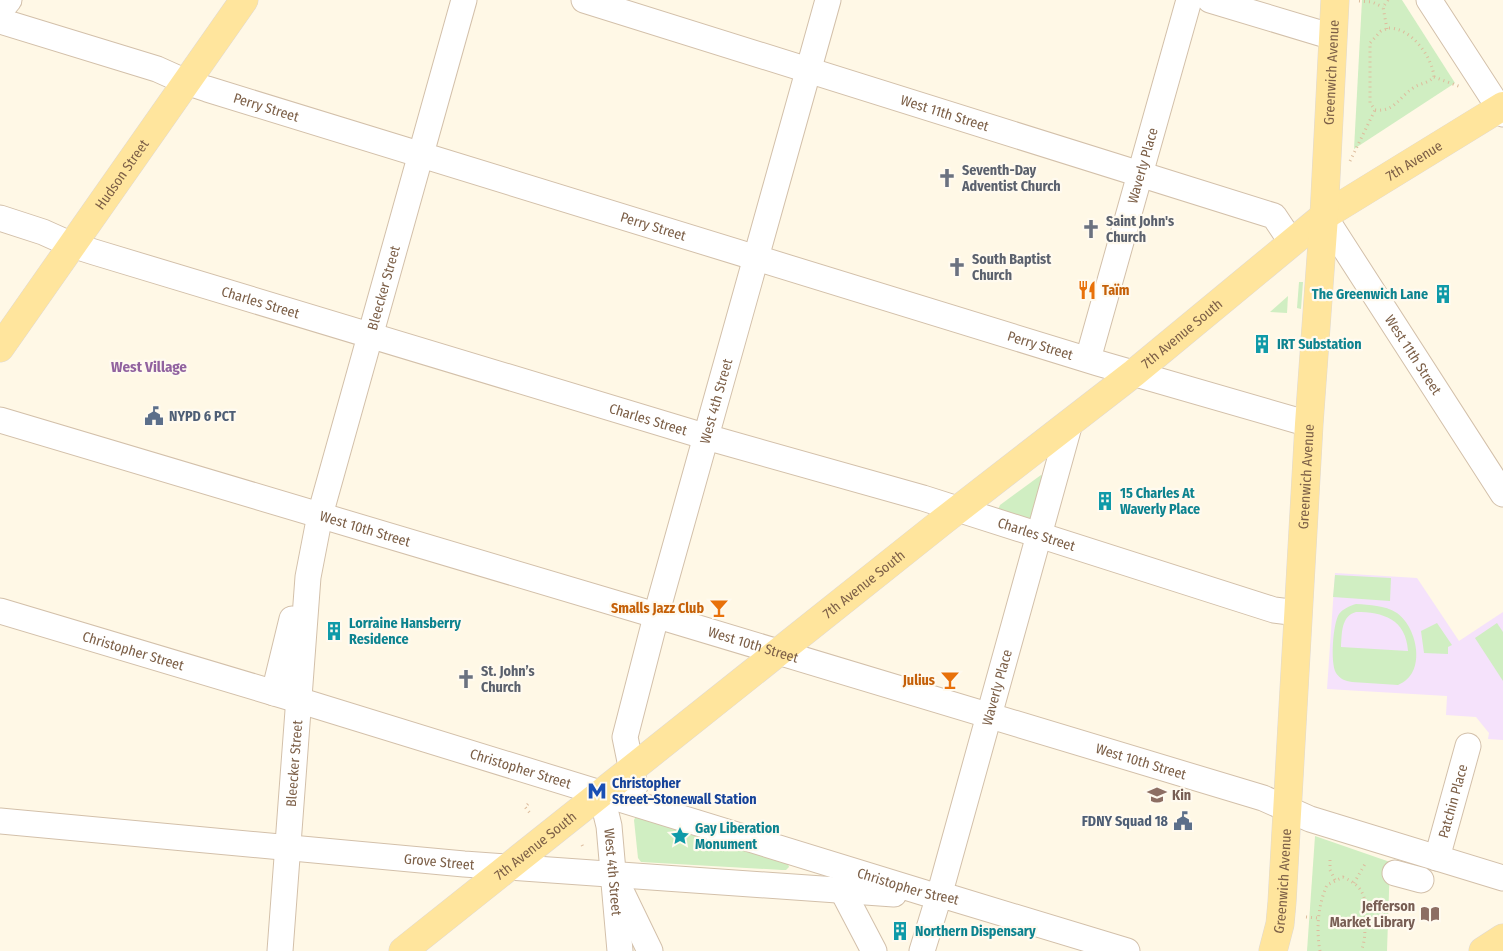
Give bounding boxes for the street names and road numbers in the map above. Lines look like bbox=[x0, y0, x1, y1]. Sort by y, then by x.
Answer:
street label: Greenwich Avenue bbox=[1321, 19, 1343, 126]
street label: Perry Street bbox=[231, 90, 301, 126]
street label: West 11th Street bbox=[898, 92, 991, 135]
street label: Waverly Place bbox=[1124, 126, 1162, 206]
street label: Hudson Street bbox=[92, 136, 153, 213]
street label: 7th Avenue bbox=[1383, 137, 1446, 185]
street label: Perry Street bbox=[618, 209, 688, 245]
street label: Bleecker Street bbox=[364, 243, 404, 332]
street label: Charles Street bbox=[219, 283, 302, 323]
street label: 7th Avenue South bbox=[1138, 295, 1226, 372]
street label: West 11th Street bbox=[1381, 312, 1445, 398]
street label: Perry Street bbox=[1005, 328, 1075, 364]
street label: West 4th Street bbox=[696, 356, 736, 446]
street label: Charles Street bbox=[607, 400, 689, 440]
street label: Greenwich Avenue bbox=[1295, 424, 1318, 530]
street label: West 10th Street bbox=[318, 508, 413, 551]
street label: Charles Street bbox=[995, 514, 1078, 555]
street label: 7th Avenue South bbox=[820, 547, 908, 622]
street label: West 10th Street bbox=[706, 623, 801, 667]
street label: Christopher Street bbox=[80, 628, 186, 675]
street label: Waverly Place bbox=[979, 648, 1016, 728]
street label: Bleecker Street bbox=[283, 719, 306, 808]
street label: West 10th Street bbox=[1094, 740, 1189, 784]
street label: Christopher Street bbox=[468, 745, 574, 793]
street label: Patchin Place bbox=[1435, 762, 1472, 840]
street label: 7th Avenue South bbox=[491, 808, 580, 884]
street label: West 4th Street bbox=[600, 828, 625, 917]
street label: Greenwich Avenue bbox=[1270, 828, 1295, 935]
street label: Grove Street bbox=[403, 850, 475, 874]
street label: Christopher Street bbox=[855, 865, 961, 909]

